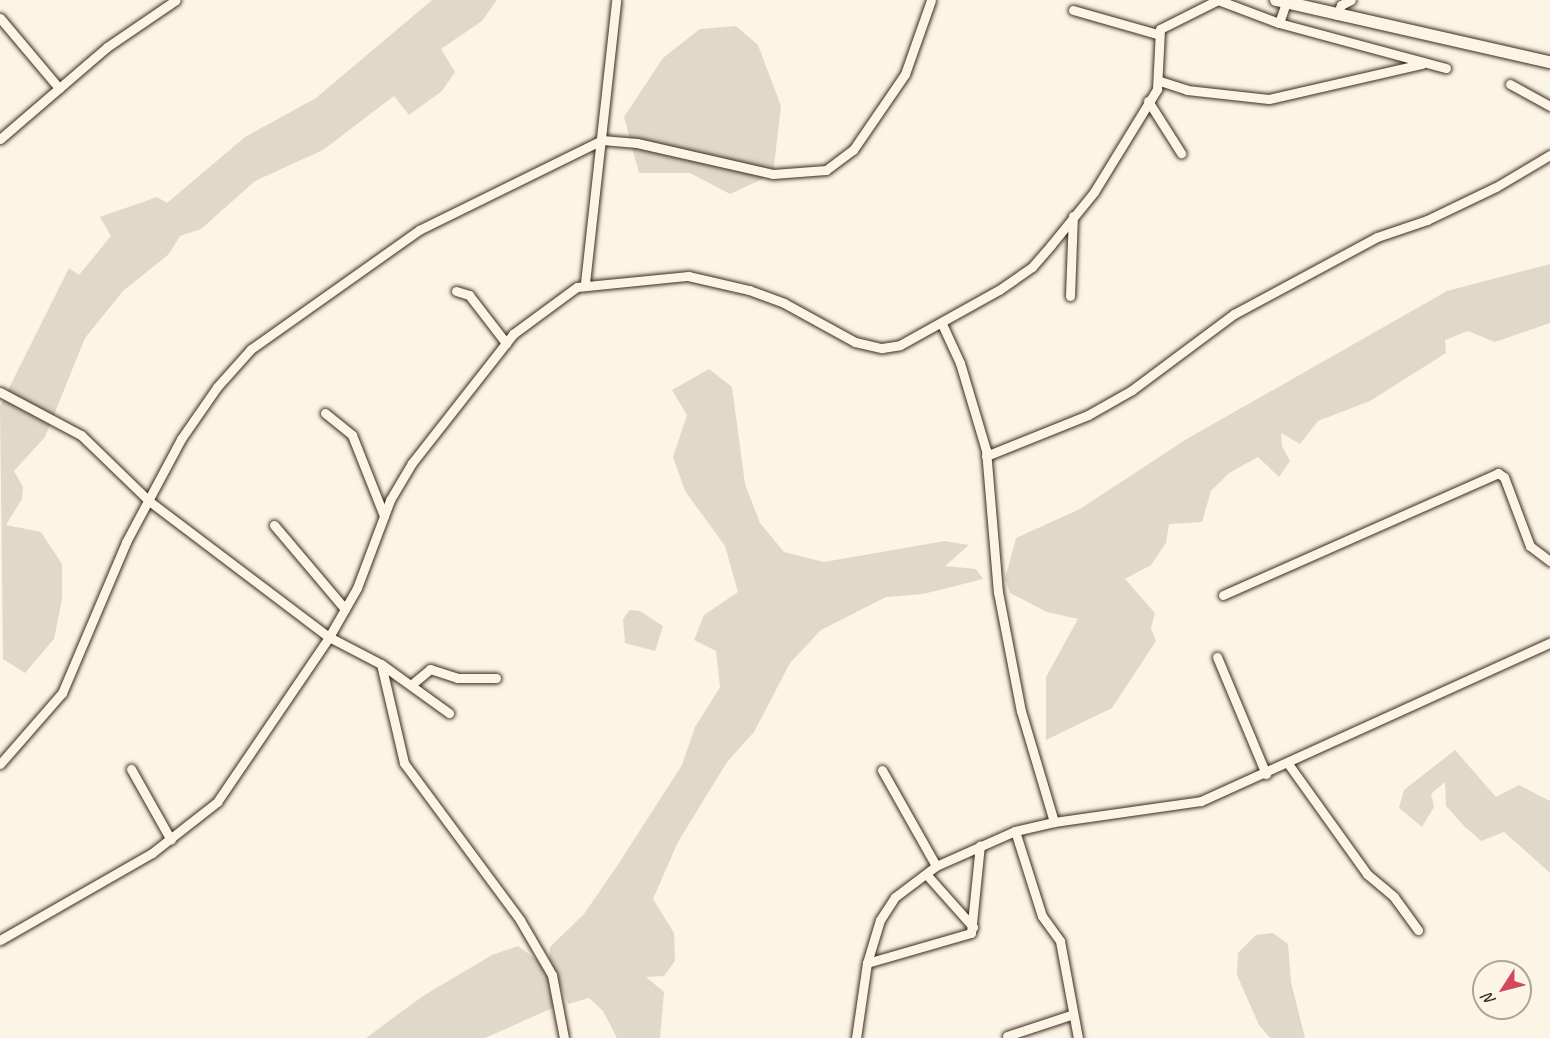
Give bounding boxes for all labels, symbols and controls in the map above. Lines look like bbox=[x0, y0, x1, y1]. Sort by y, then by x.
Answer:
north arrow bbox=[1472, 960, 1532, 1020]
text: N bbox=[1478, 990, 1500, 1009]

